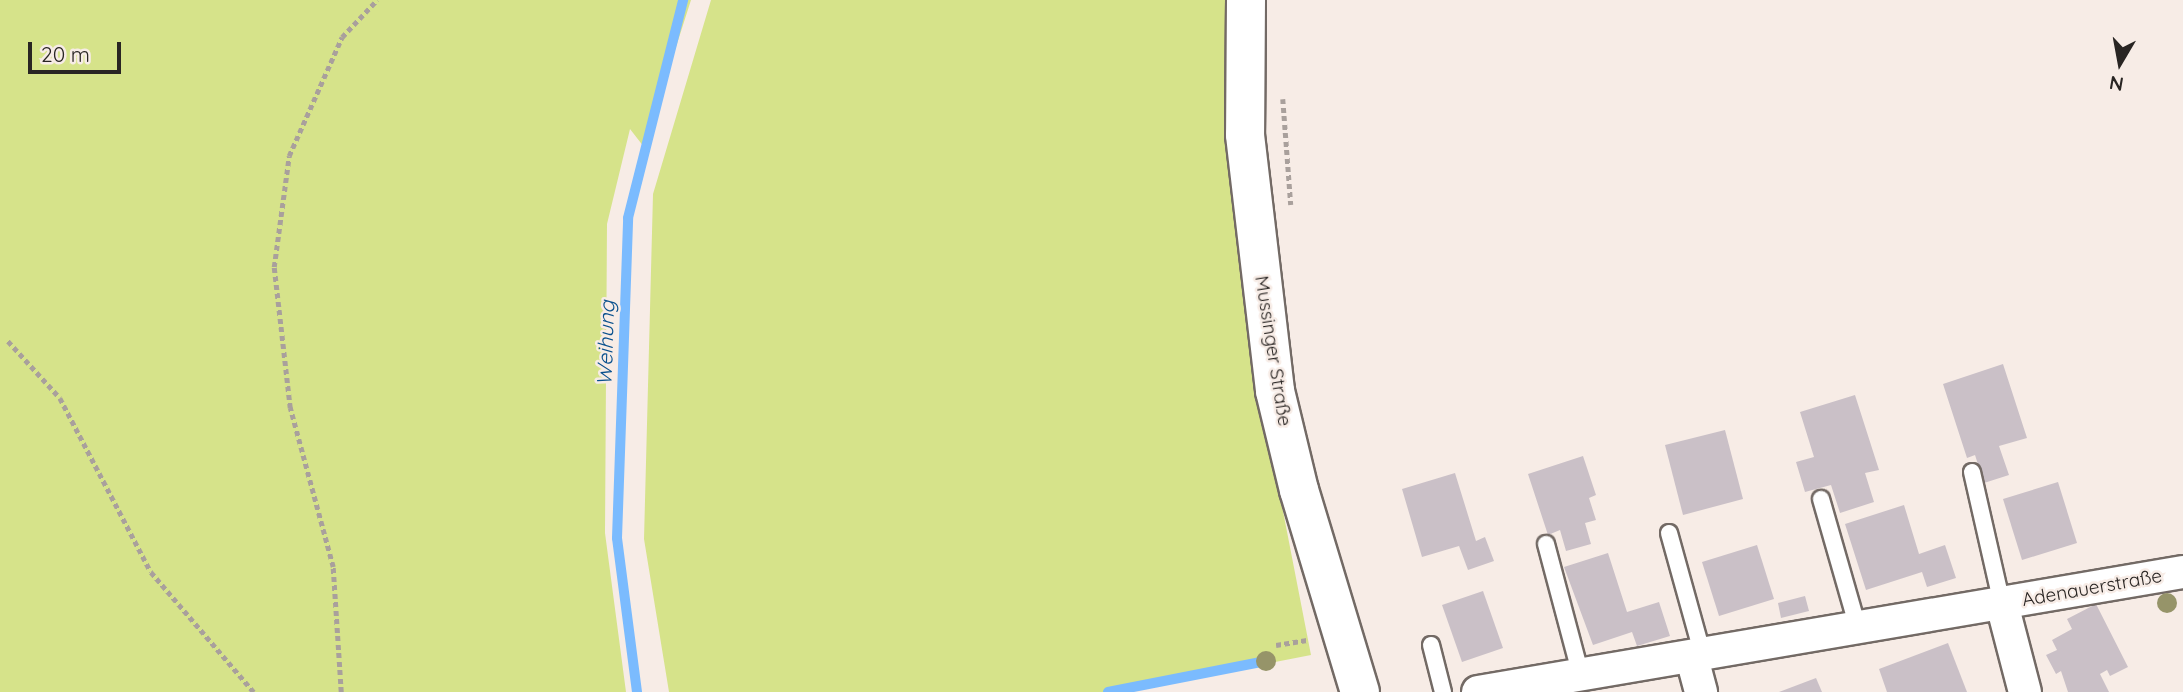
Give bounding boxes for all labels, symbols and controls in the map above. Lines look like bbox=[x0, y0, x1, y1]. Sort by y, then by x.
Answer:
scale bar bbox=[32, 28, 124, 72]
north arrow bbox=[2085, 28, 2155, 98]
text: 20 m bbox=[41, 41, 90, 67]
text: N bbox=[2107, 71, 2125, 97]
street label: Mussinger Straße bbox=[1250, 274, 1296, 428]
water label: Weihung bbox=[591, 300, 619, 386]
street label: Adenauerstraße bbox=[2020, 564, 2164, 612]

